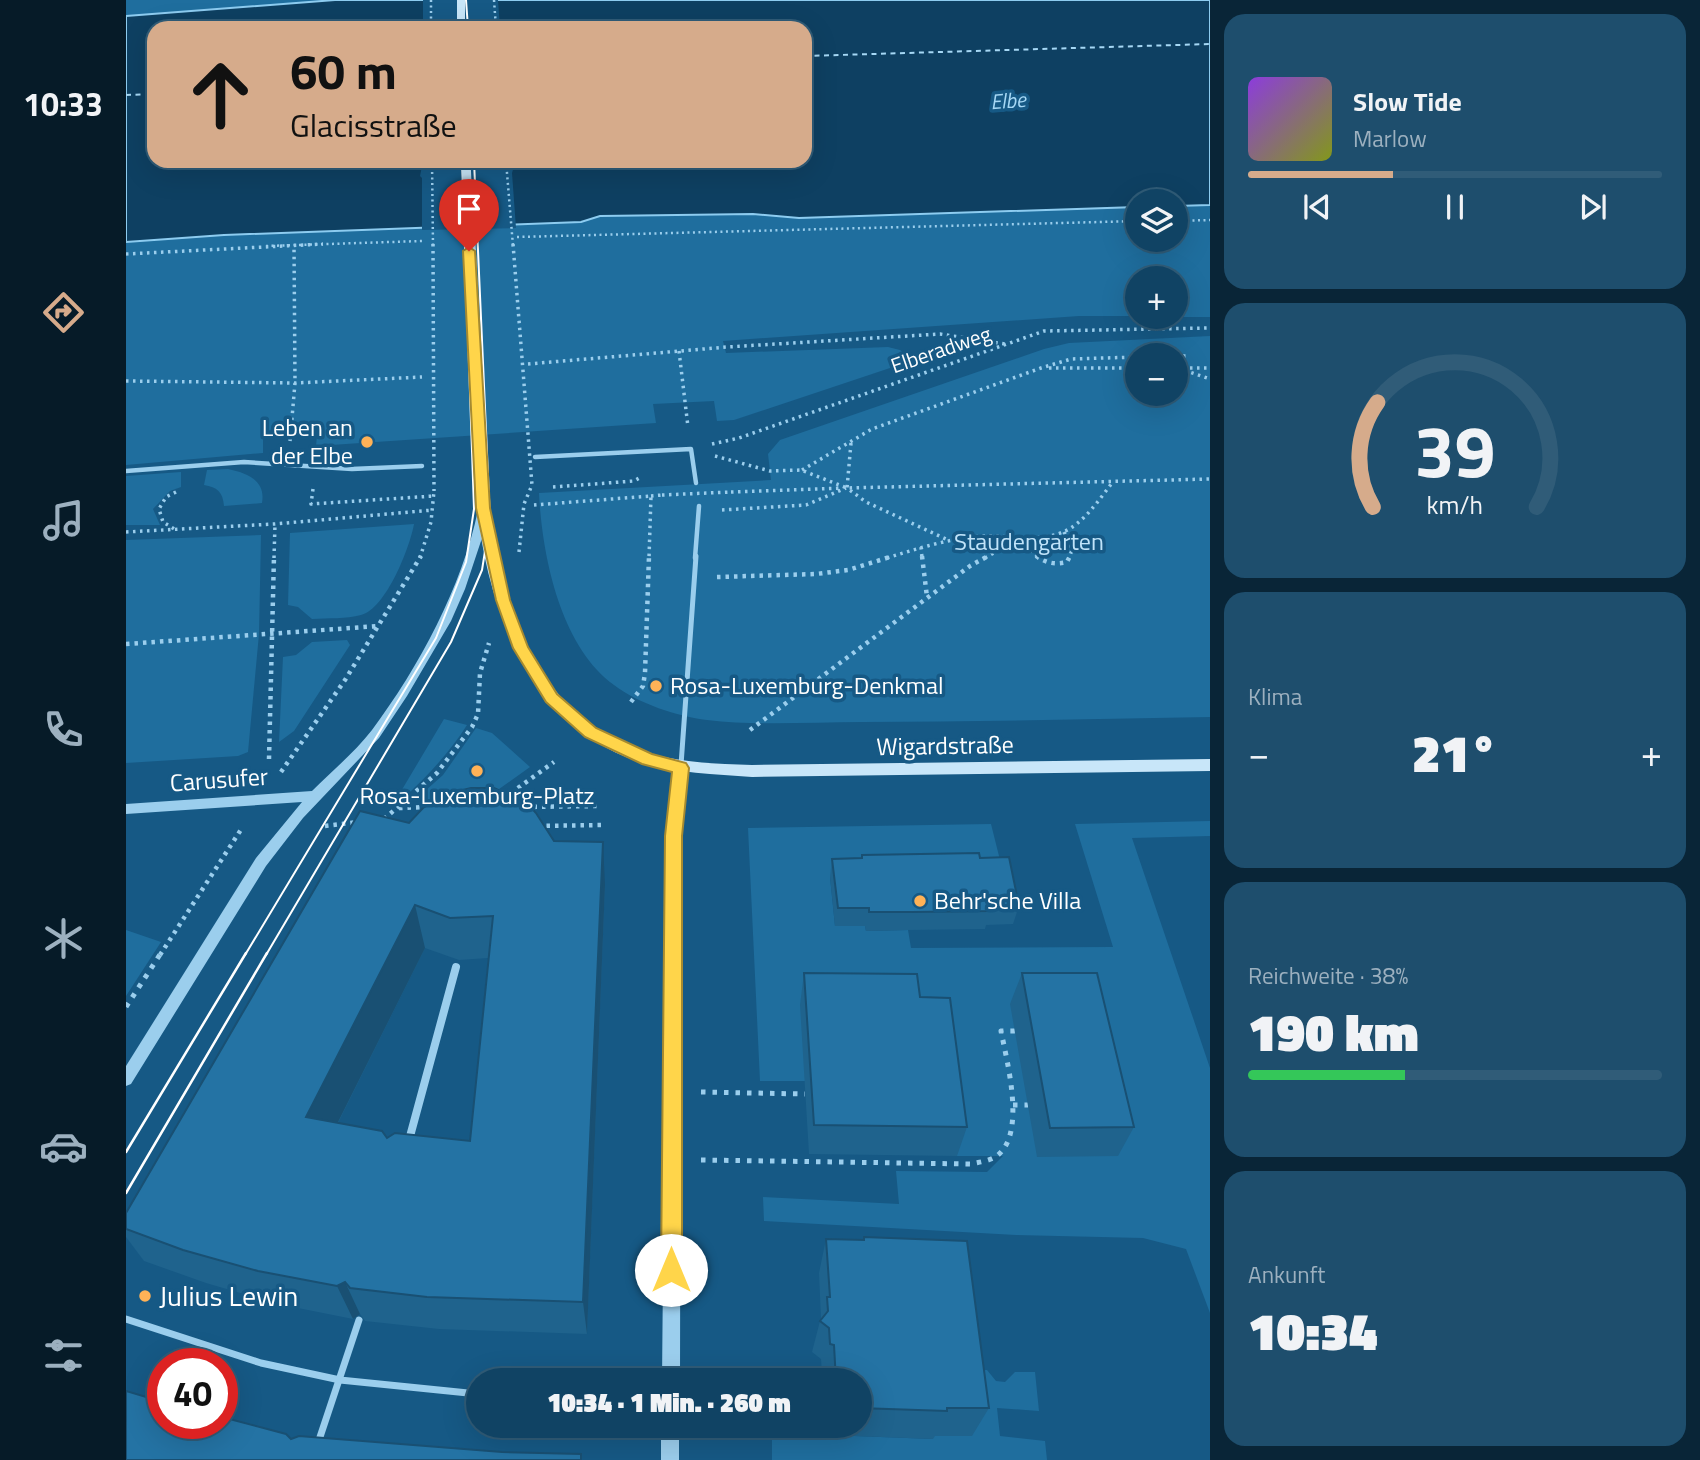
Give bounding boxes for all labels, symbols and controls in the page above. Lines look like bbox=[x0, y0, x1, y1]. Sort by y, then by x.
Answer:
text: 60 m bbox=[290, 33, 397, 108]
icon: ahead bbox=[175, 49, 266, 140]
text: 10:33 bbox=[23, 80, 103, 128]
text: Slow Tide bbox=[1353, 82, 1462, 121]
water label: Elbe bbox=[989, 83, 1028, 117]
text: Glacisstraße bbox=[290, 101, 457, 149]
text: Marlow bbox=[1353, 121, 1427, 156]
pin bbox=[439, 179, 499, 251]
icon: previous bbox=[1298, 188, 1336, 226]
icon: pause bbox=[1436, 188, 1474, 226]
icon: next bbox=[1574, 188, 1612, 226]
map controls bbox=[1125, 189, 1188, 406]
button: layers bbox=[1125, 189, 1188, 252]
icon: arrive bbox=[450, 190, 488, 228]
button: + bbox=[1125, 266, 1188, 329]
icon: directions bbox=[39, 288, 88, 337]
street label: Elberadweg bbox=[886, 317, 995, 381]
button: − bbox=[1125, 343, 1188, 406]
text: 39 bbox=[1414, 395, 1496, 505]
place label: Leben an der Elbe bbox=[262, 409, 353, 473]
marker: Leben an der Elbe bbox=[359, 434, 375, 450]
text: km/h bbox=[1427, 486, 1483, 524]
icon: music bbox=[39, 496, 88, 545]
park label: Staudengarten bbox=[954, 523, 1104, 559]
place label: Rosa-Luxemburg-Denkmal bbox=[670, 667, 943, 703]
marker: Rosa-Luxemburg-Denkmal bbox=[648, 678, 664, 694]
text: Klima bbox=[1248, 679, 1302, 714]
icon: phone bbox=[39, 705, 88, 754]
text: 21° bbox=[1412, 713, 1498, 792]
text: − bbox=[1248, 724, 1269, 782]
text: + bbox=[1641, 724, 1662, 782]
street label: Wigardstraße bbox=[876, 726, 1014, 764]
street label: Carusufer bbox=[169, 758, 269, 800]
marker: Rosa-Luxemburg-Platz bbox=[469, 763, 485, 779]
place label: Rosa-Luxemburg-Platz bbox=[359, 777, 595, 813]
place label: Behr'sche Villa bbox=[934, 882, 1081, 918]
marker: Behr'sche Villa bbox=[912, 893, 928, 909]
icon: climate bbox=[39, 914, 88, 963]
text: Reichweite · 38% bbox=[1248, 958, 1408, 993]
text: 190 km bbox=[1248, 992, 1419, 1071]
icon: car bbox=[39, 1122, 88, 1171]
position arrow bbox=[634, 1233, 708, 1307]
text: Ankunft bbox=[1248, 1257, 1325, 1292]
place label: Julius Lewin bbox=[159, 1274, 298, 1317]
marker: Julius Lewin bbox=[137, 1288, 153, 1304]
text: 10:34 bbox=[1248, 1291, 1377, 1370]
icon: filters bbox=[39, 1331, 88, 1380]
speed limit sign: 40 bbox=[147, 1348, 238, 1439]
text: 10:34 · 1 Min. · 260 m bbox=[547, 1383, 791, 1422]

